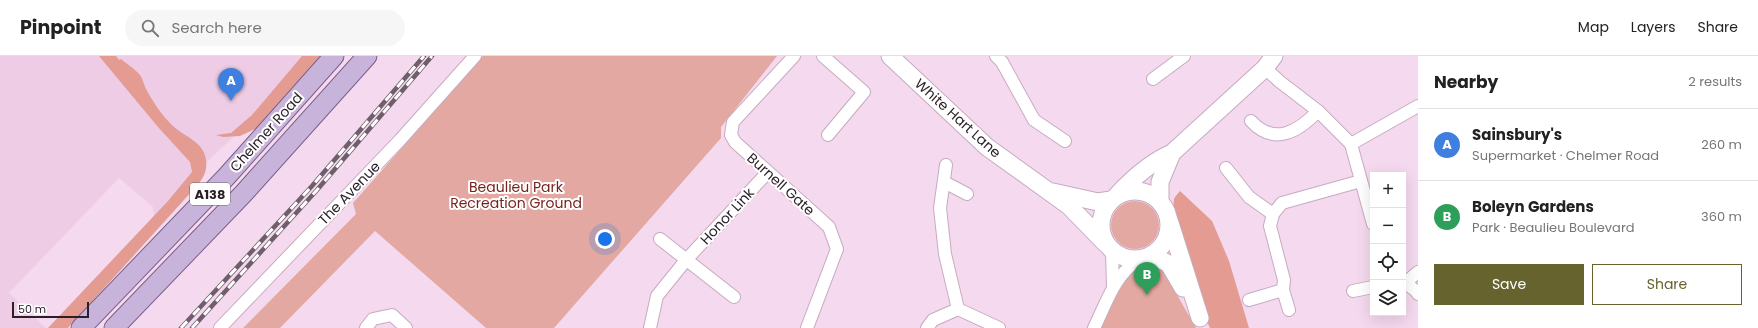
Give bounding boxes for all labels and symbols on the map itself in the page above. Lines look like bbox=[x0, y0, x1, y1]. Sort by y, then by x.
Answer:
pin: A bbox=[218, 68, 244, 101]
street label: White Hart Lane bbox=[910, 74, 1006, 162]
street label: Chelmer Road bbox=[225, 88, 307, 176]
street label: Burnell Gate bbox=[743, 148, 820, 220]
street label: The Avenue bbox=[313, 157, 385, 229]
park label: Beaulieu Park Recreation Ground bbox=[450, 177, 582, 213]
road number: A138 bbox=[190, 183, 230, 205]
street label: Honor Link bbox=[695, 183, 759, 249]
your location bbox=[595, 229, 615, 249]
pin: B bbox=[1134, 262, 1160, 295]
scale bar bbox=[12, 300, 89, 319]

